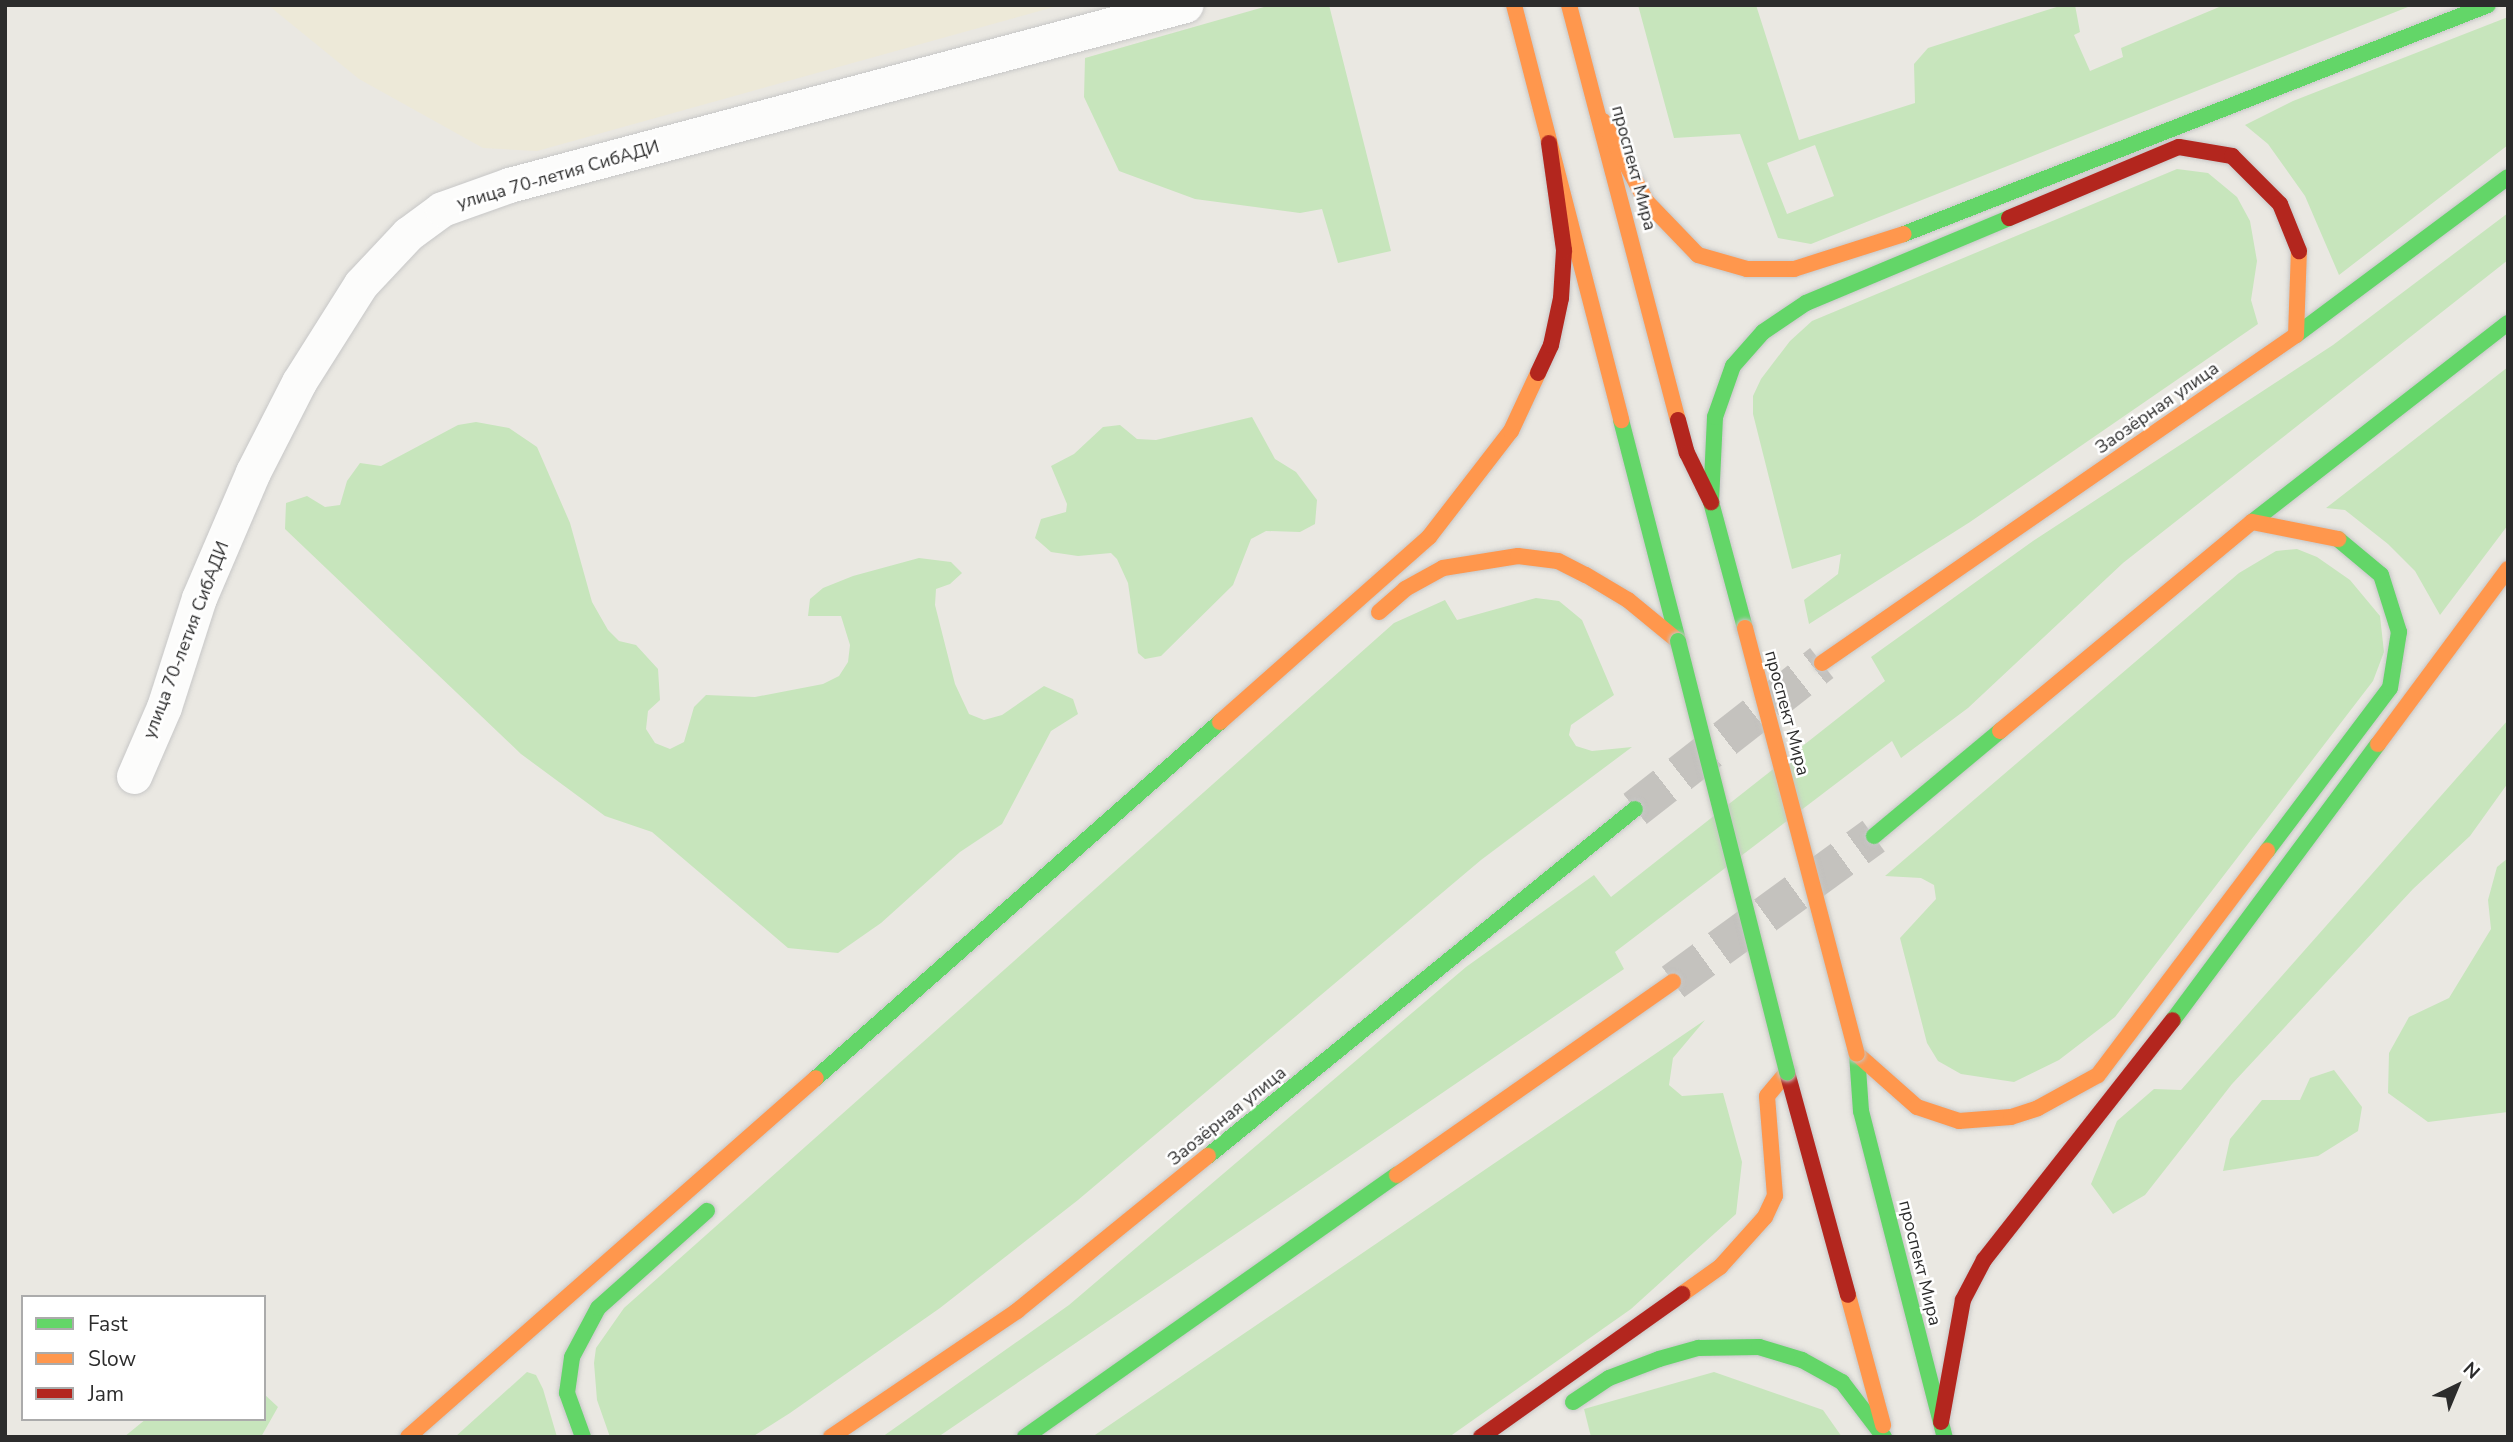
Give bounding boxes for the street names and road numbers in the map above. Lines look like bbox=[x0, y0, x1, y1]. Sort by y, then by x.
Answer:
street label: проспект Мира bbox=[1607, 103, 1661, 233]
street label: улица 70-летия СибАДИ bbox=[454, 136, 662, 214]
street label: Заозёрная улица bbox=[2091, 357, 2223, 459]
street label: улица 70-летия СибАДИ bbox=[138, 538, 234, 742]
street label: проспект Мира bbox=[1760, 648, 1814, 778]
street label: Заозёрная улица bbox=[1164, 1062, 1290, 1170]
street label: проспект Мира bbox=[1894, 1198, 1946, 1328]

